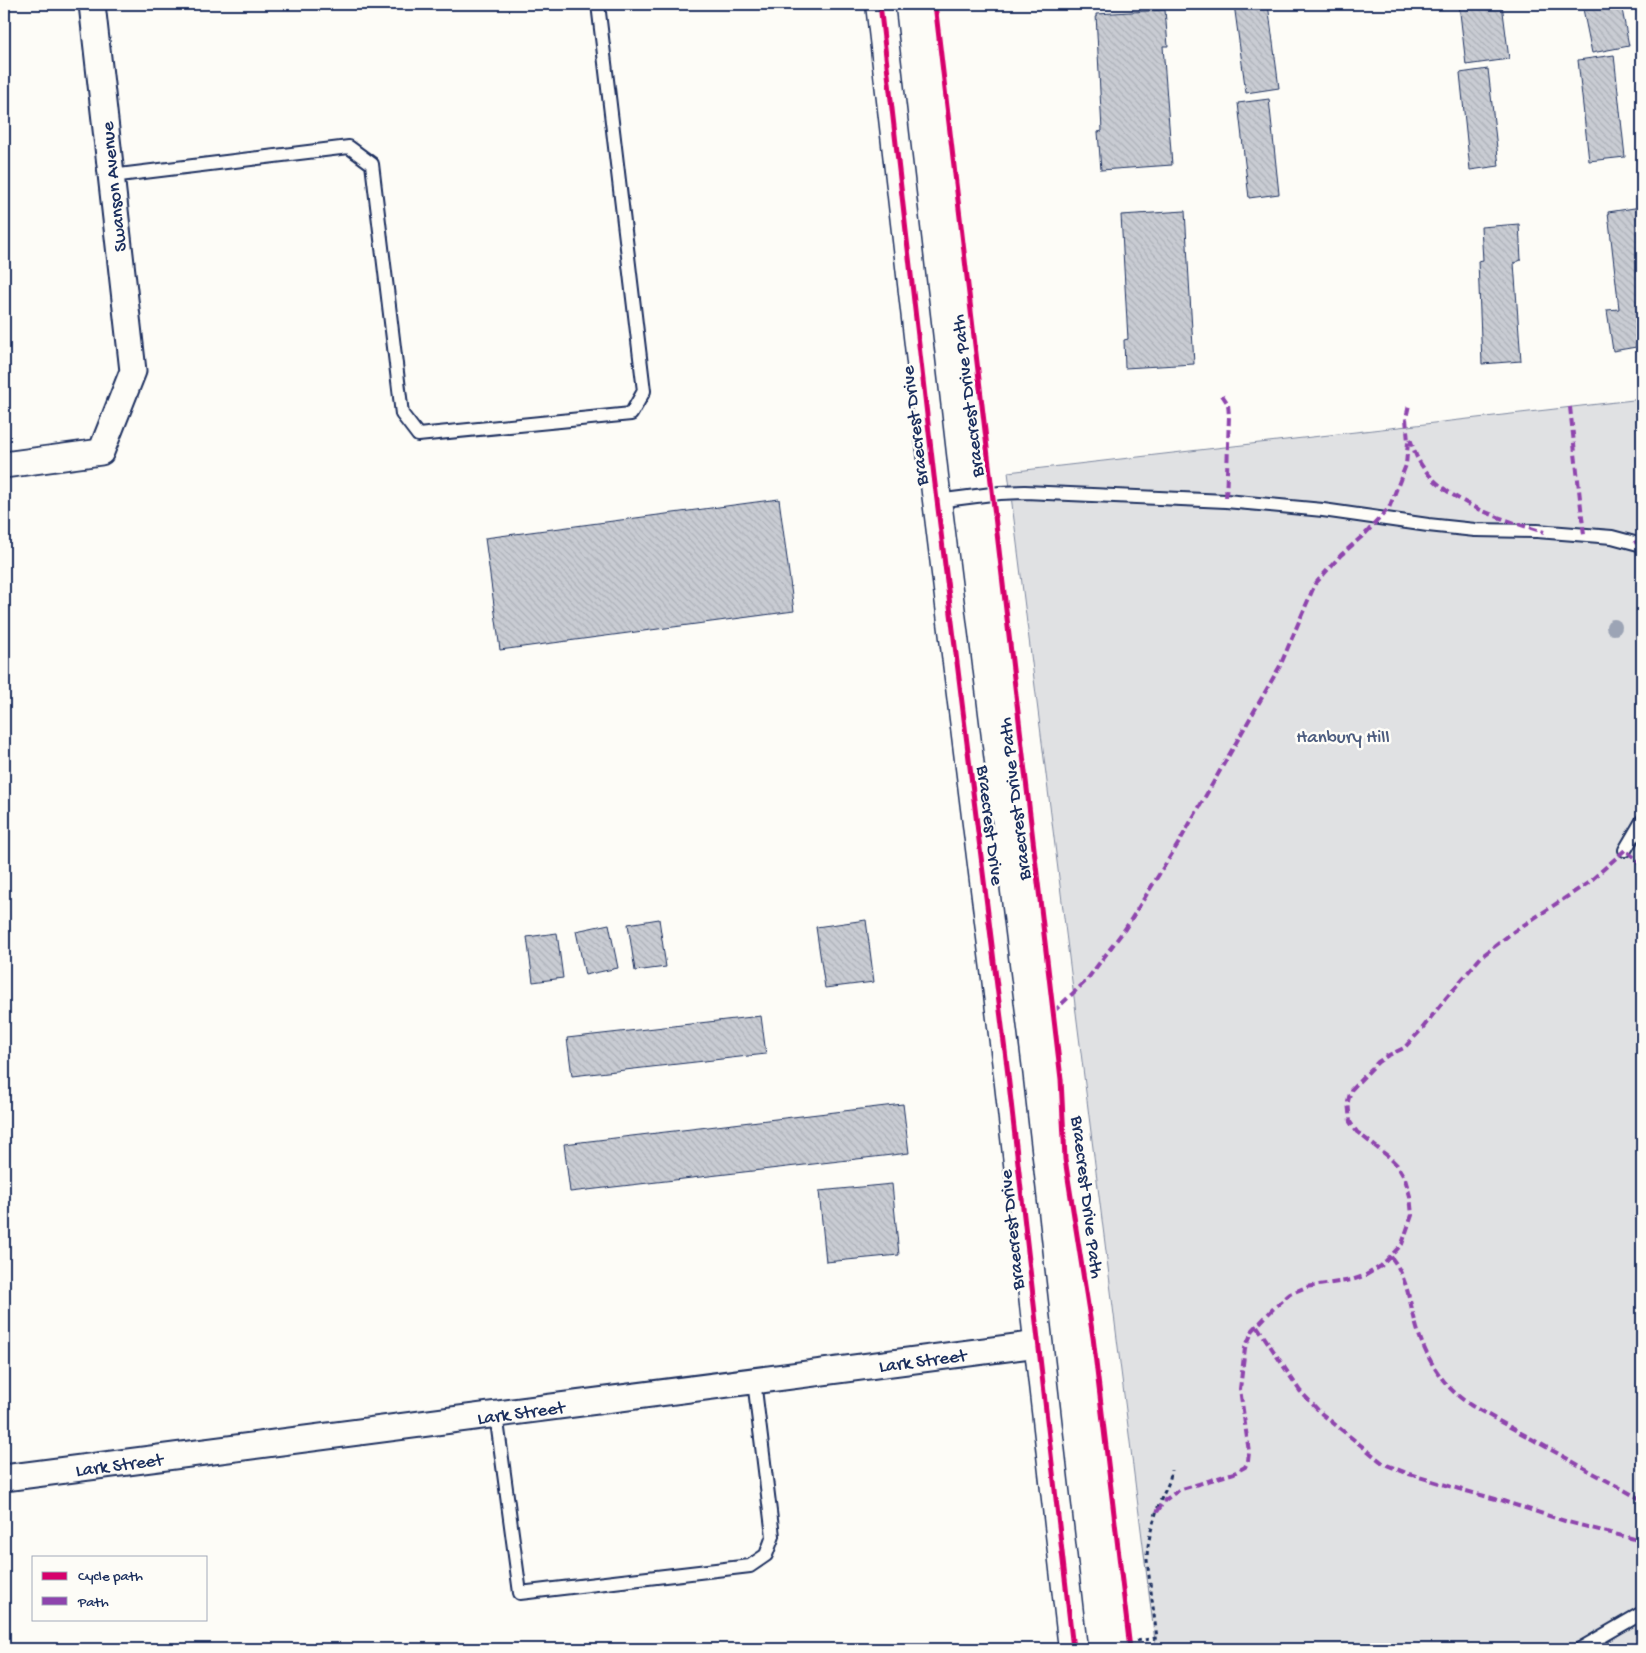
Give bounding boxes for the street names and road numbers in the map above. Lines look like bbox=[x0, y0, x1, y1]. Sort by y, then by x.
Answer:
street label: Swanson Avenue bbox=[97, 120, 134, 253]
street label: Braecrest Drive Path bbox=[948, 313, 991, 479]
street label: Braecrest Drive bbox=[898, 364, 935, 488]
street label: Braecrest Drive Path bbox=[995, 716, 1038, 882]
street label: Braecrest Drive bbox=[970, 763, 1007, 887]
street label: Braecrest Drive Path bbox=[1064, 1114, 1107, 1280]
street label: Braecrest Drive bbox=[996, 1168, 1031, 1292]
street label: Lark Street bbox=[878, 1345, 970, 1380]
street label: Lark Street bbox=[476, 1397, 568, 1432]
street label: Lark Street bbox=[74, 1449, 167, 1484]

